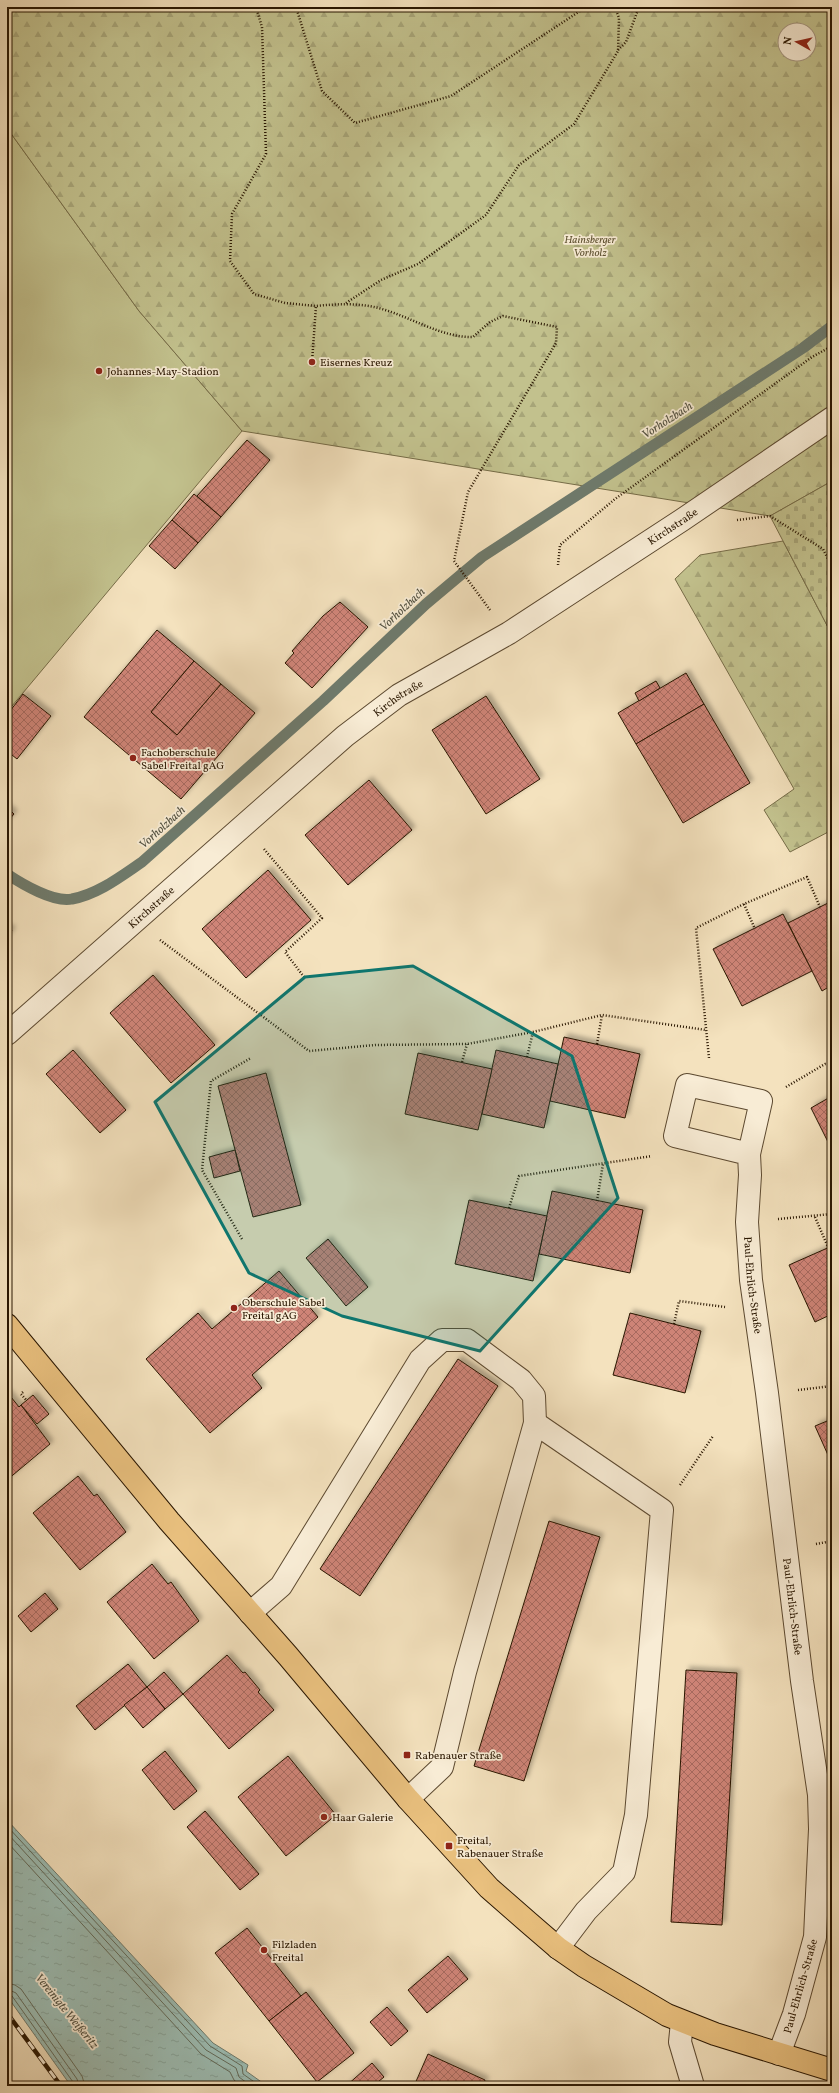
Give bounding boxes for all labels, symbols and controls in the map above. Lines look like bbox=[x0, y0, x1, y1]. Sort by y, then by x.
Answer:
north arrow bbox=[777, 22, 817, 62]
text: N bbox=[781, 36, 797, 46]
park label: Hainsberger Vorholz bbox=[564, 233, 617, 261]
place label: Eisernes Kreuz bbox=[320, 356, 393, 371]
marker: Eisernes Kreuz bbox=[307, 357, 317, 367]
place label: Johannes-May-Stadion bbox=[107, 365, 219, 380]
marker: Johannes-May-Stadion bbox=[94, 366, 104, 376]
water label: Vorholzbach bbox=[639, 398, 696, 443]
street label: Kirchstraße bbox=[645, 505, 701, 549]
water label: Vorholzbach bbox=[376, 584, 429, 635]
street label: Kirchstraße bbox=[371, 677, 426, 721]
place label: Fachoberschule Sabel Freital gAG bbox=[141, 746, 224, 774]
marker: Fachoberschule Sabel Freital gAG bbox=[128, 753, 138, 763]
water label: Vorholzbach bbox=[136, 803, 189, 853]
street label: Kirchstraße bbox=[126, 884, 178, 933]
street label: Paul-Ehrlich-Straße bbox=[739, 1236, 765, 1335]
place label: Oberschule Sabel Freital gAG bbox=[242, 1296, 325, 1324]
marker: Oberschule Sabel Freital gAG bbox=[229, 1303, 239, 1313]
street label: Paul-Ehrlich-Straße bbox=[778, 1557, 805, 1656]
place label: Rabenauer Straße bbox=[415, 1749, 501, 1764]
marker: Rabenauer Straße bbox=[402, 1750, 412, 1760]
place label: Haar Galerie bbox=[332, 1811, 393, 1826]
marker: Haar Galerie bbox=[319, 1812, 329, 1822]
place label: Freital, Rabenauer Straße bbox=[457, 1834, 543, 1862]
marker: Freital, Rabenauer Straße bbox=[444, 1841, 454, 1851]
street label: Paul-Ehrlich-Straße bbox=[781, 1937, 822, 2035]
place label: Filzladen Freital bbox=[272, 1938, 317, 1966]
marker: Filzladen Freital bbox=[259, 1945, 269, 1955]
water label: Vereinigte Weißeritz bbox=[31, 1971, 102, 2053]

